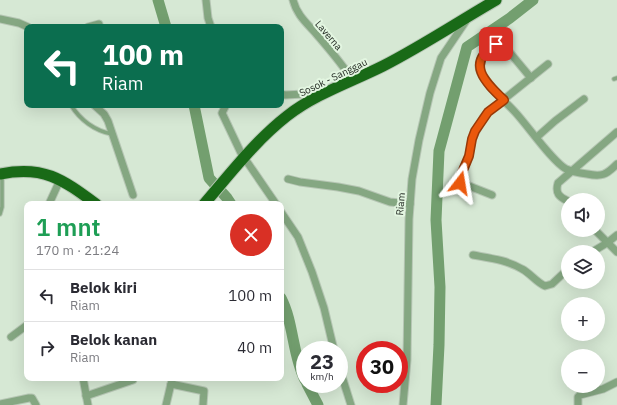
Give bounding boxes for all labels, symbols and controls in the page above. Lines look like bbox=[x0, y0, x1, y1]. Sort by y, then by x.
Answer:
street label: Laverna bbox=[312, 18, 346, 53]
pin bbox=[479, 27, 513, 61]
icon: arrive bbox=[485, 33, 507, 55]
text: 100 m bbox=[102, 36, 184, 73]
icon: left bbox=[36, 40, 88, 92]
street label: Sosok - Sanggau bbox=[297, 55, 369, 100]
text: Riam bbox=[102, 72, 143, 95]
position arrow bbox=[439, 162, 481, 204]
street label: Riam bbox=[393, 192, 408, 216]
map controls bbox=[561, 193, 605, 393]
button: sound bbox=[561, 193, 605, 237]
text: 1 mnt bbox=[36, 211, 100, 243]
button: close bbox=[230, 214, 272, 256]
text: 170 m · 21:24 bbox=[36, 242, 119, 259]
button: layers bbox=[561, 245, 605, 289]
text: Belok kiri bbox=[70, 278, 137, 297]
icon: left bbox=[36, 285, 58, 307]
text: 100 m bbox=[228, 286, 272, 305]
text: Riam bbox=[70, 297, 100, 314]
button: + bbox=[561, 297, 605, 341]
text: Belok kanan bbox=[70, 330, 157, 349]
icon: right bbox=[36, 337, 58, 359]
text: 40 m bbox=[237, 338, 272, 357]
speed limit sign: 30 bbox=[356, 341, 408, 393]
text: 23 bbox=[310, 348, 334, 375]
text: Riam bbox=[70, 349, 100, 366]
button: − bbox=[561, 349, 605, 393]
text: km/h bbox=[310, 370, 334, 383]

